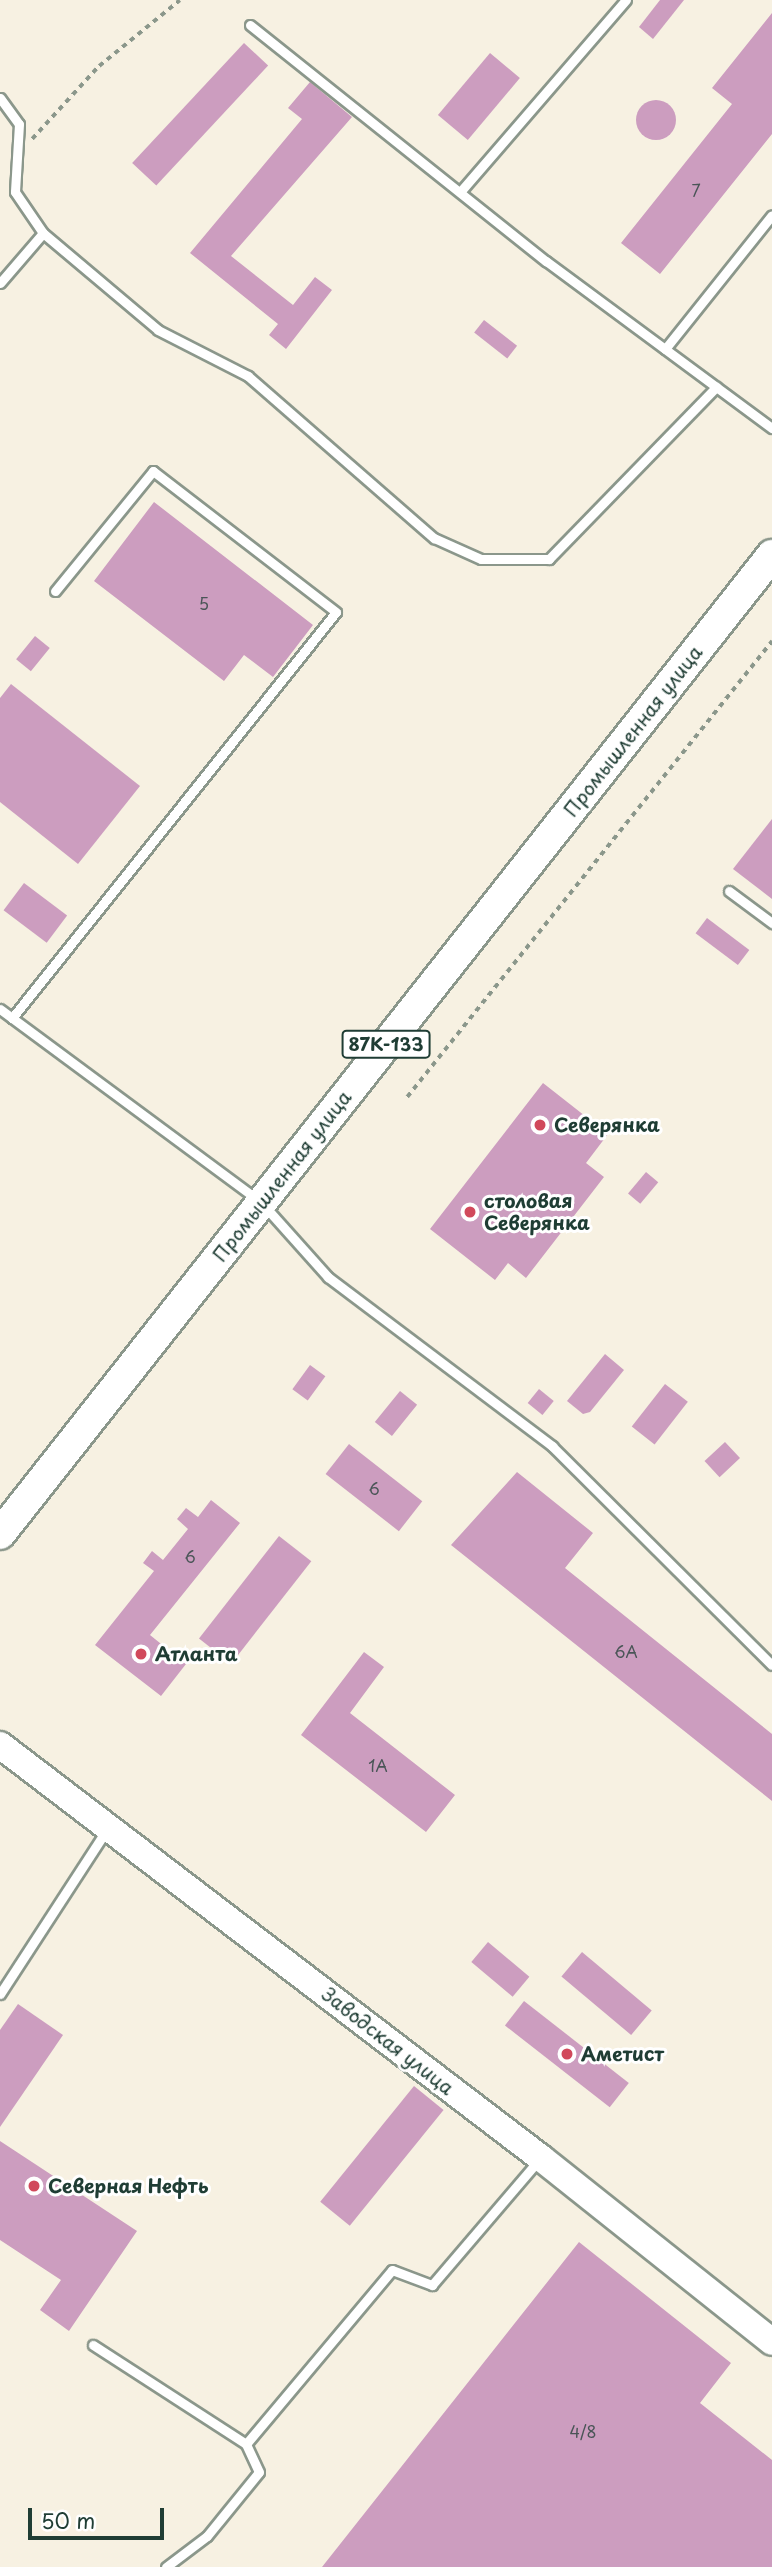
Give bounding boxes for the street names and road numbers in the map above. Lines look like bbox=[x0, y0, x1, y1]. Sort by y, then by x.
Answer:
street label: Промышленная улица bbox=[559, 640, 707, 822]
road number: 87К-133 bbox=[340, 1030, 432, 1058]
street label: Промышленная улица bbox=[208, 1085, 356, 1267]
street label: Заводская улица bbox=[317, 1982, 459, 2100]

